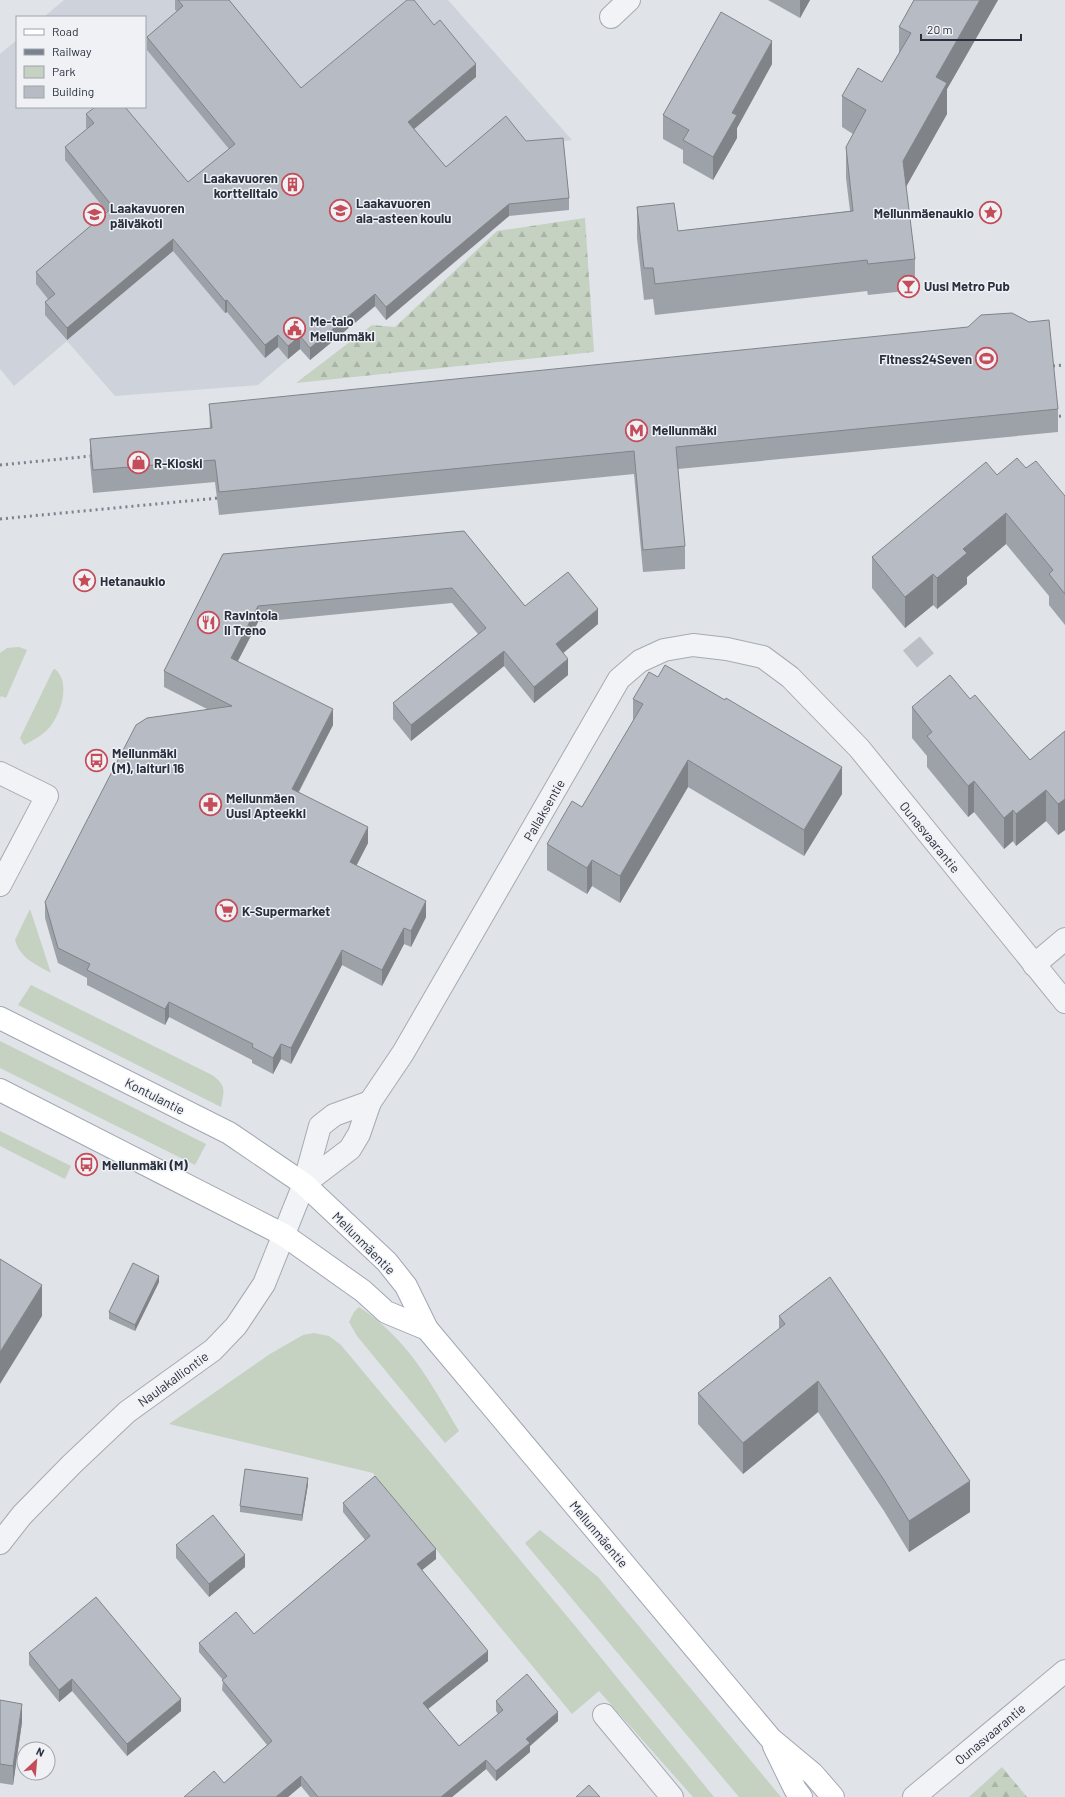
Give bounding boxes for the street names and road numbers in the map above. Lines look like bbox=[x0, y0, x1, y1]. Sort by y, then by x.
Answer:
street label: Pallaksentie bbox=[520, 776, 568, 844]
street label: Ounasvaarantie bbox=[896, 798, 964, 876]
street label: Kontulantie bbox=[122, 1074, 188, 1118]
street label: Mellunmäentie bbox=[329, 1208, 399, 1278]
street label: Naulakalliontie bbox=[135, 1348, 212, 1410]
street label: Mellunmäentie bbox=[566, 1497, 632, 1571]
street label: Ounasvaarantie bbox=[951, 1700, 1029, 1768]

